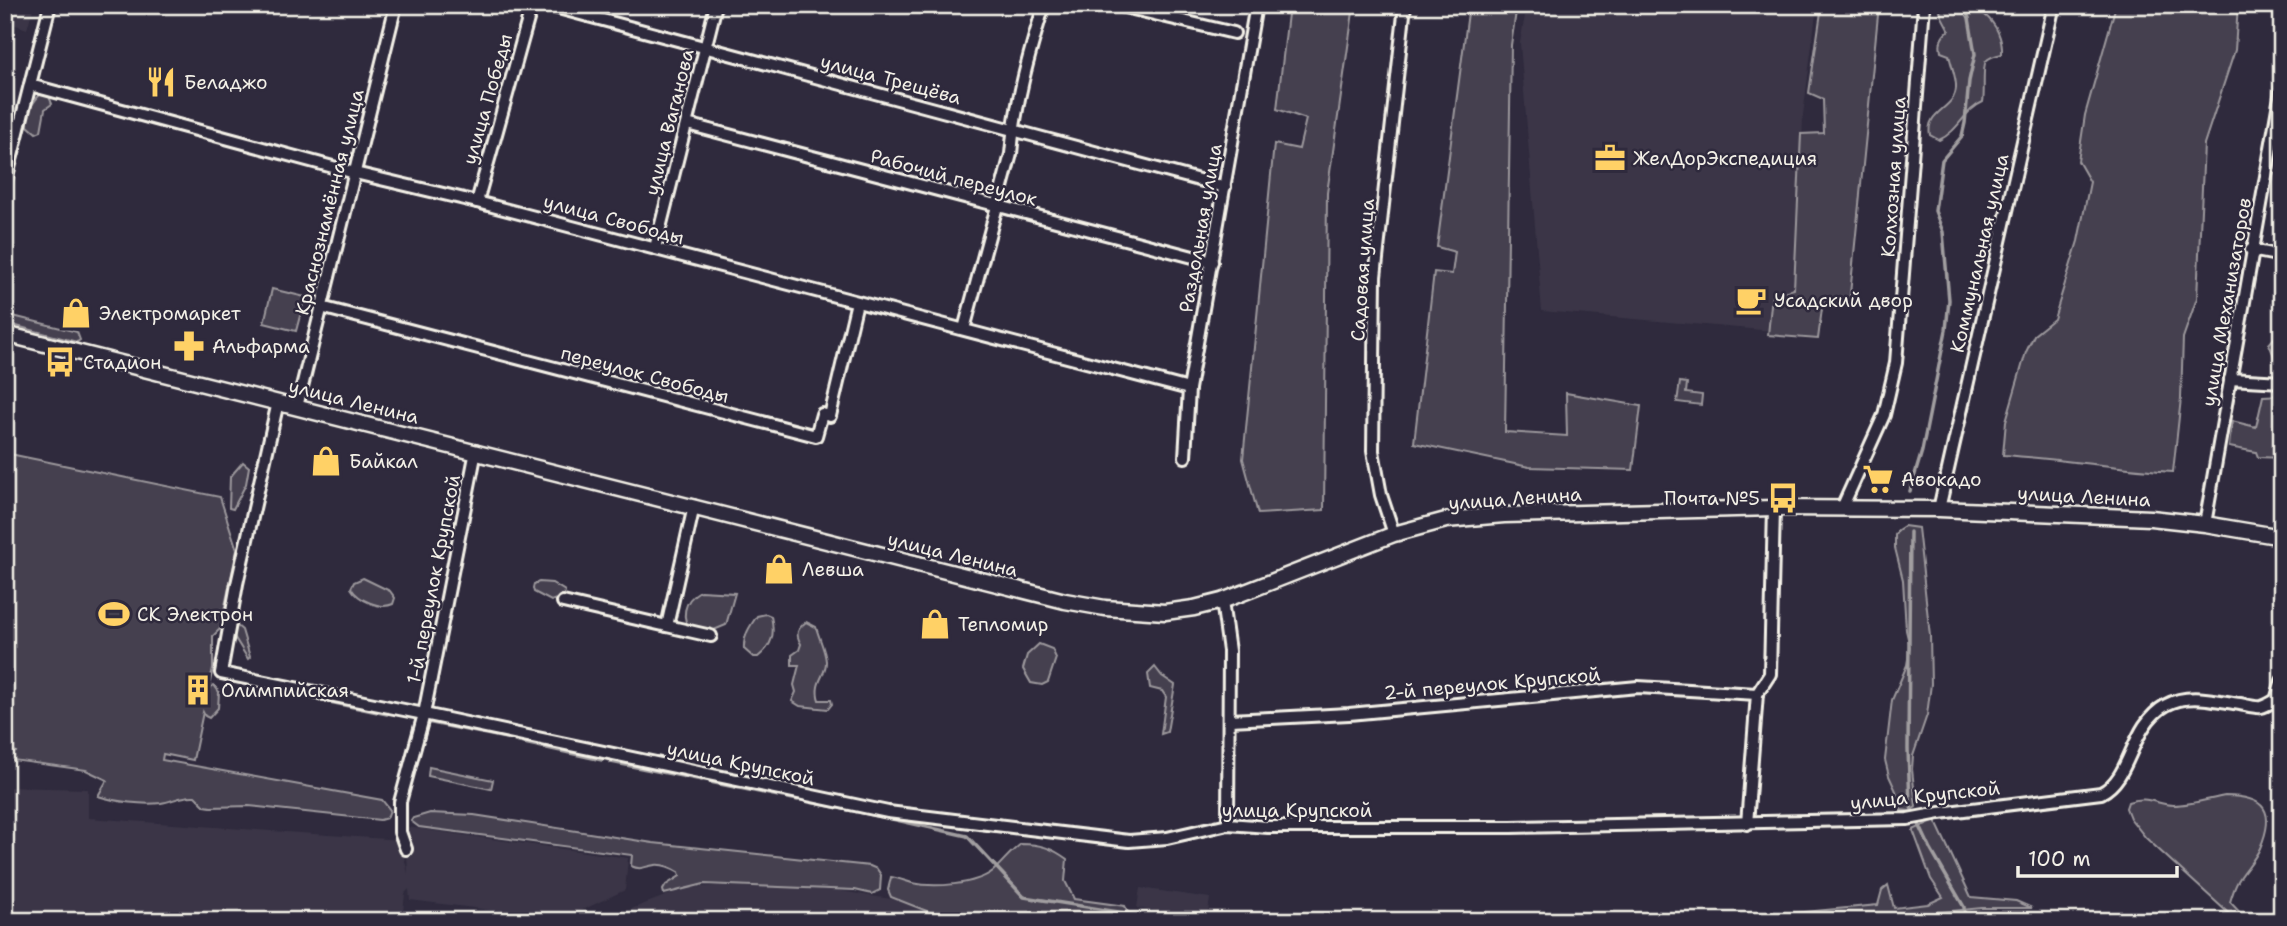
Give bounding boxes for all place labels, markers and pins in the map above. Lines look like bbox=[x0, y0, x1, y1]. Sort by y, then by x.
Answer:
restaurant icon: Беладжо bbox=[144, 65, 178, 99]
place label: Беладжо bbox=[184, 70, 267, 95]
office icon: ЖелДорЭкспедиция bbox=[1593, 141, 1627, 175]
place label: ЖелДорЭкспедиция bbox=[1633, 146, 1817, 171]
cafe icon: Усадский двор bbox=[1734, 283, 1768, 317]
place label: Усадский двор bbox=[1774, 288, 1913, 313]
shop icon: Электромаркет bbox=[59, 296, 93, 330]
place label: Электромаркет bbox=[99, 301, 241, 326]
pharmacy icon: Альфарма bbox=[172, 329, 206, 363]
place label: Альфарма bbox=[212, 334, 310, 359]
bus stop icon: Стадион bbox=[43, 345, 77, 379]
place label: Стадион bbox=[83, 350, 161, 375]
shop icon: Байкал bbox=[309, 444, 343, 478]
place label: Байкал bbox=[349, 449, 418, 474]
supermarket icon: Авокадо bbox=[1861, 462, 1895, 496]
place label: Авокадо bbox=[1901, 467, 1982, 492]
bus stop icon: Почта №5 bbox=[1766, 481, 1800, 515]
place label: Почта №5 bbox=[1664, 486, 1760, 511]
shop icon: Левша bbox=[762, 552, 796, 586]
place label: Левша bbox=[802, 557, 864, 582]
sports icon: СК Электрон bbox=[97, 597, 131, 631]
place label: СК Электрон bbox=[137, 602, 253, 627]
shop icon: Тепломир bbox=[918, 607, 952, 641]
place label: Тепломир bbox=[958, 612, 1049, 637]
building icon: Олимпийская bbox=[181, 673, 215, 707]
place label: Олимпийская bbox=[221, 678, 349, 703]

